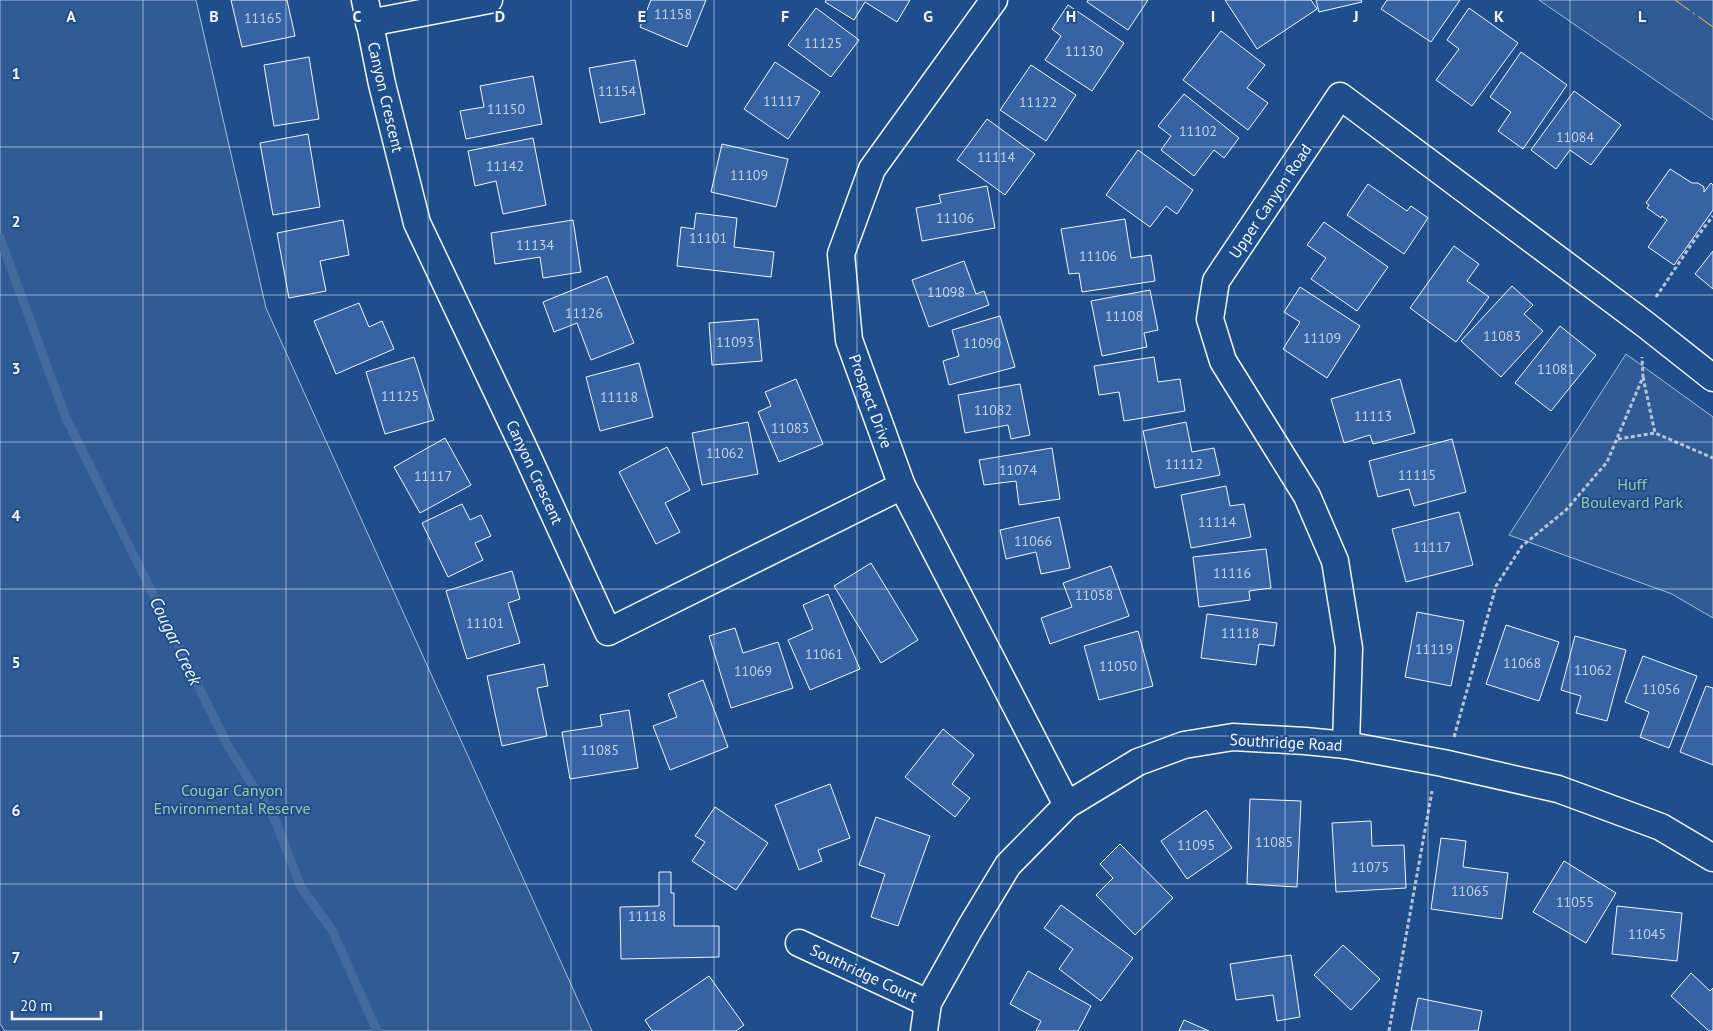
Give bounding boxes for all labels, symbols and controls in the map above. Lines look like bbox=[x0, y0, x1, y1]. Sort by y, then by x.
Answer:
house number: 11158 bbox=[654, 5, 692, 23]
text: A bbox=[66, 6, 76, 26]
text: B bbox=[209, 6, 219, 26]
text: C bbox=[353, 6, 362, 26]
text: D bbox=[495, 6, 505, 26]
text: E bbox=[638, 6, 646, 26]
text: F bbox=[781, 6, 789, 26]
text: G bbox=[923, 6, 933, 26]
text: H bbox=[1066, 6, 1076, 26]
text: I bbox=[1211, 6, 1215, 26]
text: J bbox=[1352, 6, 1359, 26]
text: K bbox=[1494, 6, 1504, 26]
text: L bbox=[1638, 6, 1647, 26]
house number: 11165 bbox=[244, 9, 282, 27]
house number: 11125 bbox=[804, 34, 842, 52]
street label: Canyon Crescent bbox=[364, 40, 409, 155]
house number: 11130 bbox=[1065, 42, 1103, 60]
text: 1 bbox=[11, 63, 21, 83]
house number: 11154 bbox=[598, 82, 636, 100]
house number: 11117 bbox=[763, 92, 801, 110]
house number: 11122 bbox=[1019, 93, 1057, 111]
house number: 11150 bbox=[487, 100, 525, 118]
house number: 11102 bbox=[1179, 122, 1217, 140]
house number: 11084 bbox=[1556, 128, 1594, 146]
street label: Upper Canyon Road bbox=[1224, 140, 1316, 262]
house number: 11114 bbox=[977, 148, 1015, 166]
house number: 11142 bbox=[486, 157, 524, 175]
house number: 11109 bbox=[730, 166, 768, 184]
house number: 11106 bbox=[936, 209, 974, 227]
text: 2 bbox=[11, 211, 21, 231]
house number: 11101 bbox=[689, 229, 727, 247]
house number: 11134 bbox=[516, 236, 554, 254]
house number: 11106 bbox=[1079, 247, 1117, 265]
house number: 11098 bbox=[927, 283, 965, 301]
house number: 11126 bbox=[565, 304, 603, 322]
house number: 11108 bbox=[1105, 307, 1143, 325]
house number: 11083 bbox=[1483, 327, 1521, 345]
house number: 11109 bbox=[1303, 329, 1341, 347]
house number: 11093 bbox=[716, 333, 754, 351]
house number: 11090 bbox=[963, 334, 1001, 352]
street label: Prospect Drive bbox=[845, 351, 897, 451]
text: 3 bbox=[11, 358, 21, 378]
house number: 11081 bbox=[1537, 360, 1575, 378]
house number: 11125 bbox=[381, 387, 419, 405]
house number: 11118 bbox=[600, 388, 638, 406]
house number: 11082 bbox=[974, 401, 1012, 419]
house number: 11113 bbox=[1354, 407, 1392, 425]
street label: Canyon Crescent bbox=[502, 417, 568, 528]
house number: 11083 bbox=[771, 419, 809, 437]
house number: 11062 bbox=[706, 444, 744, 462]
house number: 11112 bbox=[1165, 455, 1203, 473]
house number: 11074 bbox=[999, 461, 1037, 479]
house number: 11115 bbox=[1398, 466, 1436, 484]
house number: 11117 bbox=[414, 467, 452, 485]
park label: Huff Boulevard Park bbox=[1581, 474, 1684, 512]
text: 4 bbox=[11, 505, 21, 525]
house number: 11114 bbox=[1198, 513, 1236, 531]
house number: 11066 bbox=[1014, 532, 1052, 550]
house number: 11117 bbox=[1413, 538, 1451, 556]
house number: 11116 bbox=[1213, 564, 1251, 582]
house number: 11058 bbox=[1075, 586, 1113, 604]
water label: Cougar Creek bbox=[145, 593, 208, 690]
house number: 11101 bbox=[466, 614, 504, 632]
house number: 11118 bbox=[1221, 624, 1259, 642]
house number: 11119 bbox=[1415, 640, 1453, 658]
house number: 11061 bbox=[805, 645, 843, 663]
text: 5 bbox=[11, 652, 21, 672]
house number: 11068 bbox=[1503, 654, 1541, 672]
house number: 11050 bbox=[1099, 657, 1137, 675]
house number: 11062 bbox=[1574, 661, 1612, 679]
house number: 11069 bbox=[734, 662, 772, 680]
house number: 11056 bbox=[1642, 680, 1680, 698]
street label: Southridge Road bbox=[1229, 729, 1343, 755]
house number: 11085 bbox=[581, 741, 619, 759]
park label: Cougar Canyon Environmental Reserve bbox=[153, 780, 311, 818]
text: 6 bbox=[11, 800, 21, 820]
house number: 11085 bbox=[1255, 833, 1293, 851]
house number: 11095 bbox=[1177, 836, 1215, 854]
house number: 11075 bbox=[1351, 858, 1389, 876]
house number: 11065 bbox=[1451, 882, 1489, 900]
house number: 11055 bbox=[1556, 893, 1594, 911]
house number: 11118 bbox=[628, 907, 666, 925]
house number: 11045 bbox=[1628, 925, 1666, 943]
street label: Southridge Court bbox=[807, 939, 921, 1007]
text: 7 bbox=[11, 947, 21, 967]
scale bar bbox=[12, 988, 101, 1020]
text: 20 m bbox=[20, 996, 53, 1015]

